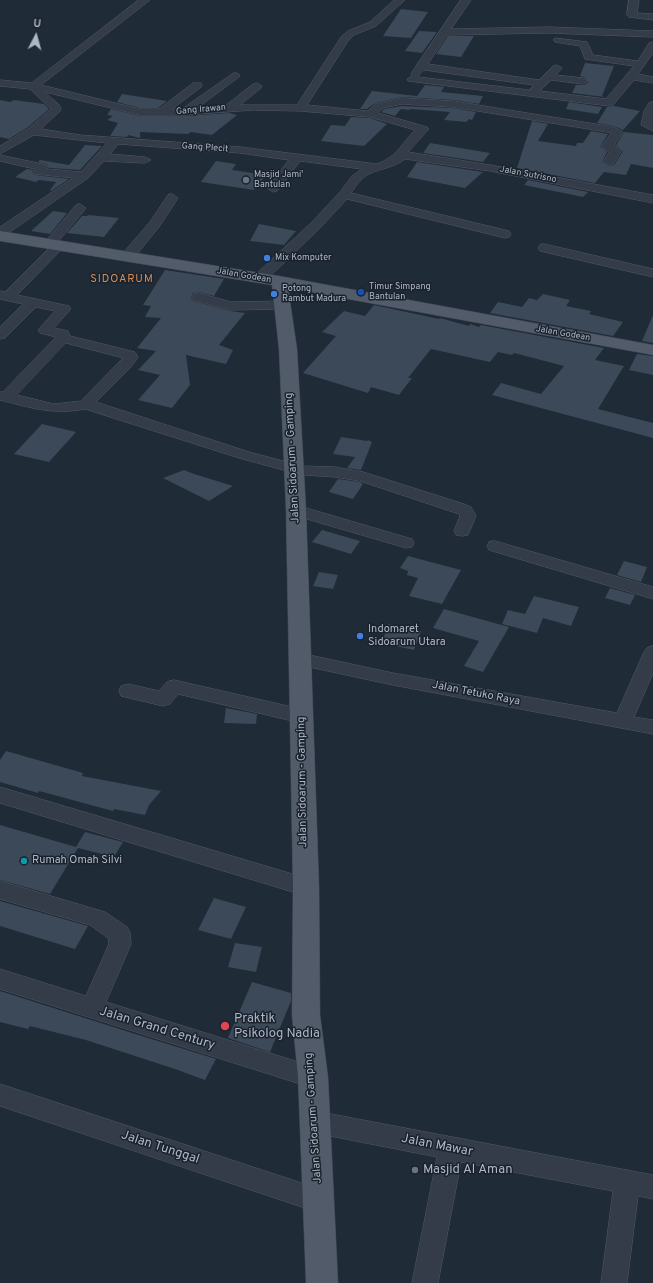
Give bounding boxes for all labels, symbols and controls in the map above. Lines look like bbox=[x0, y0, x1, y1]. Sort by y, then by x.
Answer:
north arrow bbox=[16, 16, 56, 56]
text: U bbox=[33, 17, 42, 31]
street label: Gang Irawan bbox=[176, 102, 226, 118]
street label: Gang Plecit bbox=[181, 141, 229, 155]
street label: Jalan Sutrisno bbox=[499, 164, 557, 186]
place label: Masjid Jami' Bantulan bbox=[254, 170, 303, 191]
marker: Masjid Jami' Bantulan bbox=[241, 175, 251, 185]
marker: Mix Komputer bbox=[262, 253, 272, 263]
place label: Mix Komputer bbox=[275, 253, 332, 263]
street label: Jalan Godean bbox=[216, 266, 272, 286]
district label: SIDOARUM bbox=[90, 273, 154, 287]
place label: Timur Simpang Bantulan bbox=[369, 282, 431, 303]
place label: Potong Rambut Madura bbox=[282, 284, 346, 305]
marker: Timur Simpang Bantulan bbox=[356, 287, 366, 297]
marker: Potong Rambut Madura bbox=[269, 289, 279, 299]
street label: Jalan Godean bbox=[535, 324, 591, 344]
street label: Jalan Sidoarum - Gamping bbox=[283, 392, 303, 524]
place label: Indomaret Sidoarum Utara bbox=[368, 623, 446, 649]
marker: Indomaret Sidoarum Utara bbox=[355, 631, 365, 641]
street label: Jalan Tetuko Raya bbox=[431, 679, 521, 709]
street label: Jalan Sidoarum - Gamping bbox=[295, 716, 311, 848]
place label: Rumah Omah Silvi bbox=[32, 854, 122, 868]
marker: Rumah Omah Silvi bbox=[19, 856, 29, 866]
street label: Jalan Grand Century bbox=[97, 1004, 217, 1054]
place label: Praktik Psikolog Nadia bbox=[234, 1011, 320, 1042]
marker: Praktik Psikolog Nadia bbox=[219, 1020, 231, 1032]
street label: Jalan Sidoarum - Gamping bbox=[303, 1052, 325, 1184]
street label: Jalan Tunggal bbox=[119, 1128, 201, 1168]
street label: Jalan Mawar bbox=[400, 1131, 474, 1161]
place label: Masjid Al Aman bbox=[423, 1162, 512, 1178]
marker: Masjid Al Aman bbox=[410, 1165, 420, 1175]

